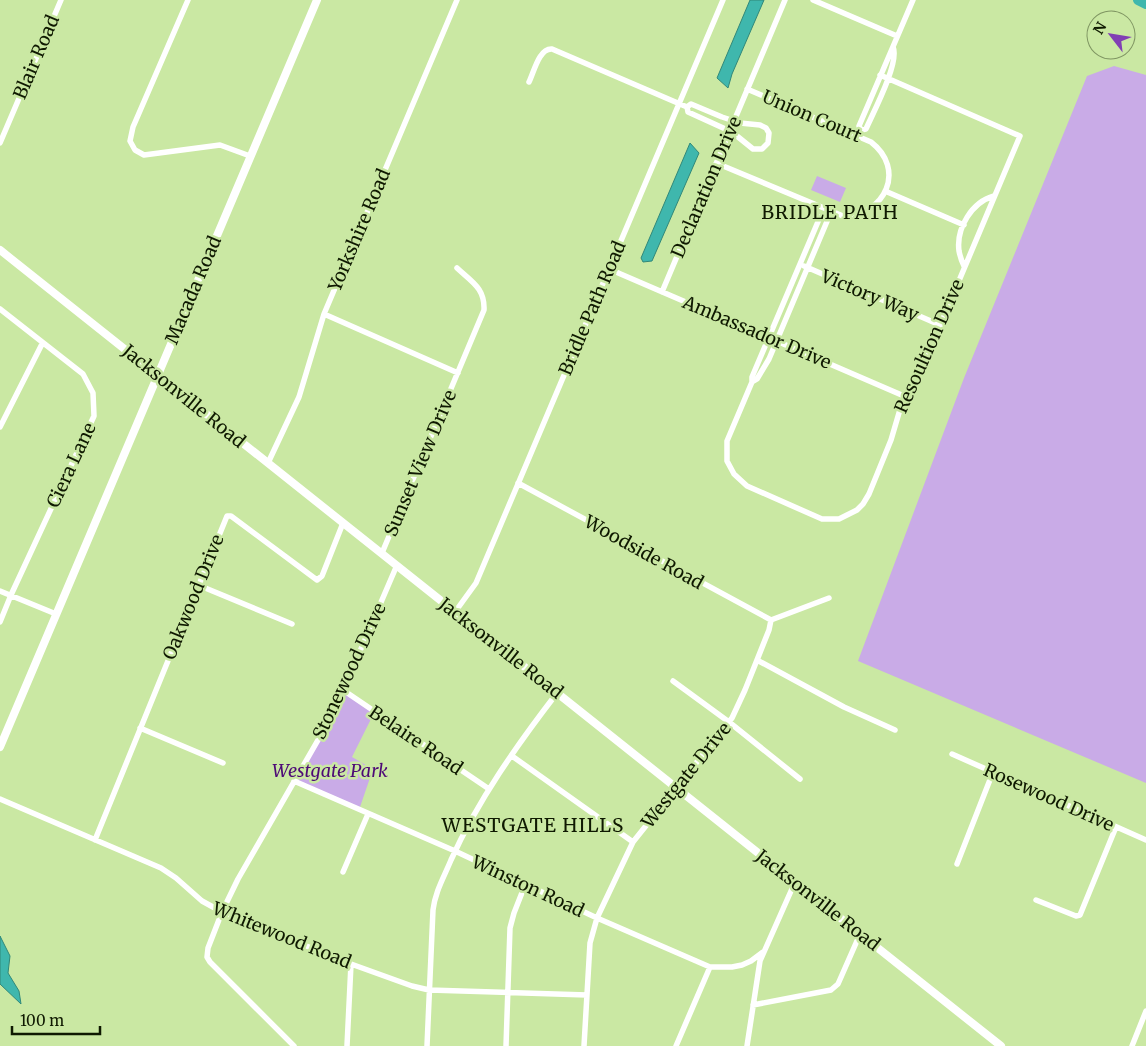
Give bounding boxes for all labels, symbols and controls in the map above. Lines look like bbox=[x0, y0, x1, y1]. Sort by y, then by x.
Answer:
north arrow bbox=[1086, 10, 1136, 60]
street label: Blair Road bbox=[8, 11, 64, 103]
text: N bbox=[1089, 19, 1110, 38]
street label: Union Court bbox=[759, 85, 865, 147]
street label: Declaration Drive bbox=[666, 113, 746, 261]
street label: Yorkshire Road bbox=[322, 165, 395, 296]
district label: BRIDLE PATH bbox=[761, 200, 899, 224]
street label: Macada Road bbox=[160, 232, 226, 347]
street label: Bridle Path Road bbox=[553, 237, 631, 379]
street label: Victory Way bbox=[817, 264, 923, 326]
street label: Resoultion Drive bbox=[889, 275, 969, 417]
street label: Ambassador Drive bbox=[678, 290, 835, 374]
street label: Jacksonville Road bbox=[117, 339, 250, 453]
street label: Sunset View Drive bbox=[379, 386, 461, 540]
street label: Ciera Lane bbox=[41, 419, 101, 511]
street label: Woodside Road bbox=[580, 509, 708, 594]
street label: Oakwood Drive bbox=[157, 531, 229, 663]
street label: Jacksonville Road bbox=[433, 592, 568, 704]
street label: Stonewood Drive bbox=[307, 599, 391, 743]
street label: Belaire Road bbox=[365, 700, 467, 780]
street label: Westgate Drive bbox=[636, 717, 736, 833]
street label: Rosewood Drive bbox=[980, 758, 1118, 836]
park label: Westgate Park bbox=[272, 759, 388, 782]
district label: WESTGATE HILLS bbox=[441, 813, 624, 837]
street label: Jacksonville Road bbox=[750, 844, 885, 956]
street label: Winston Road bbox=[467, 849, 588, 922]
street label: Whitewood Road bbox=[208, 896, 355, 973]
scale bar bbox=[12, 1004, 100, 1036]
text: 100 m bbox=[20, 1011, 64, 1030]

